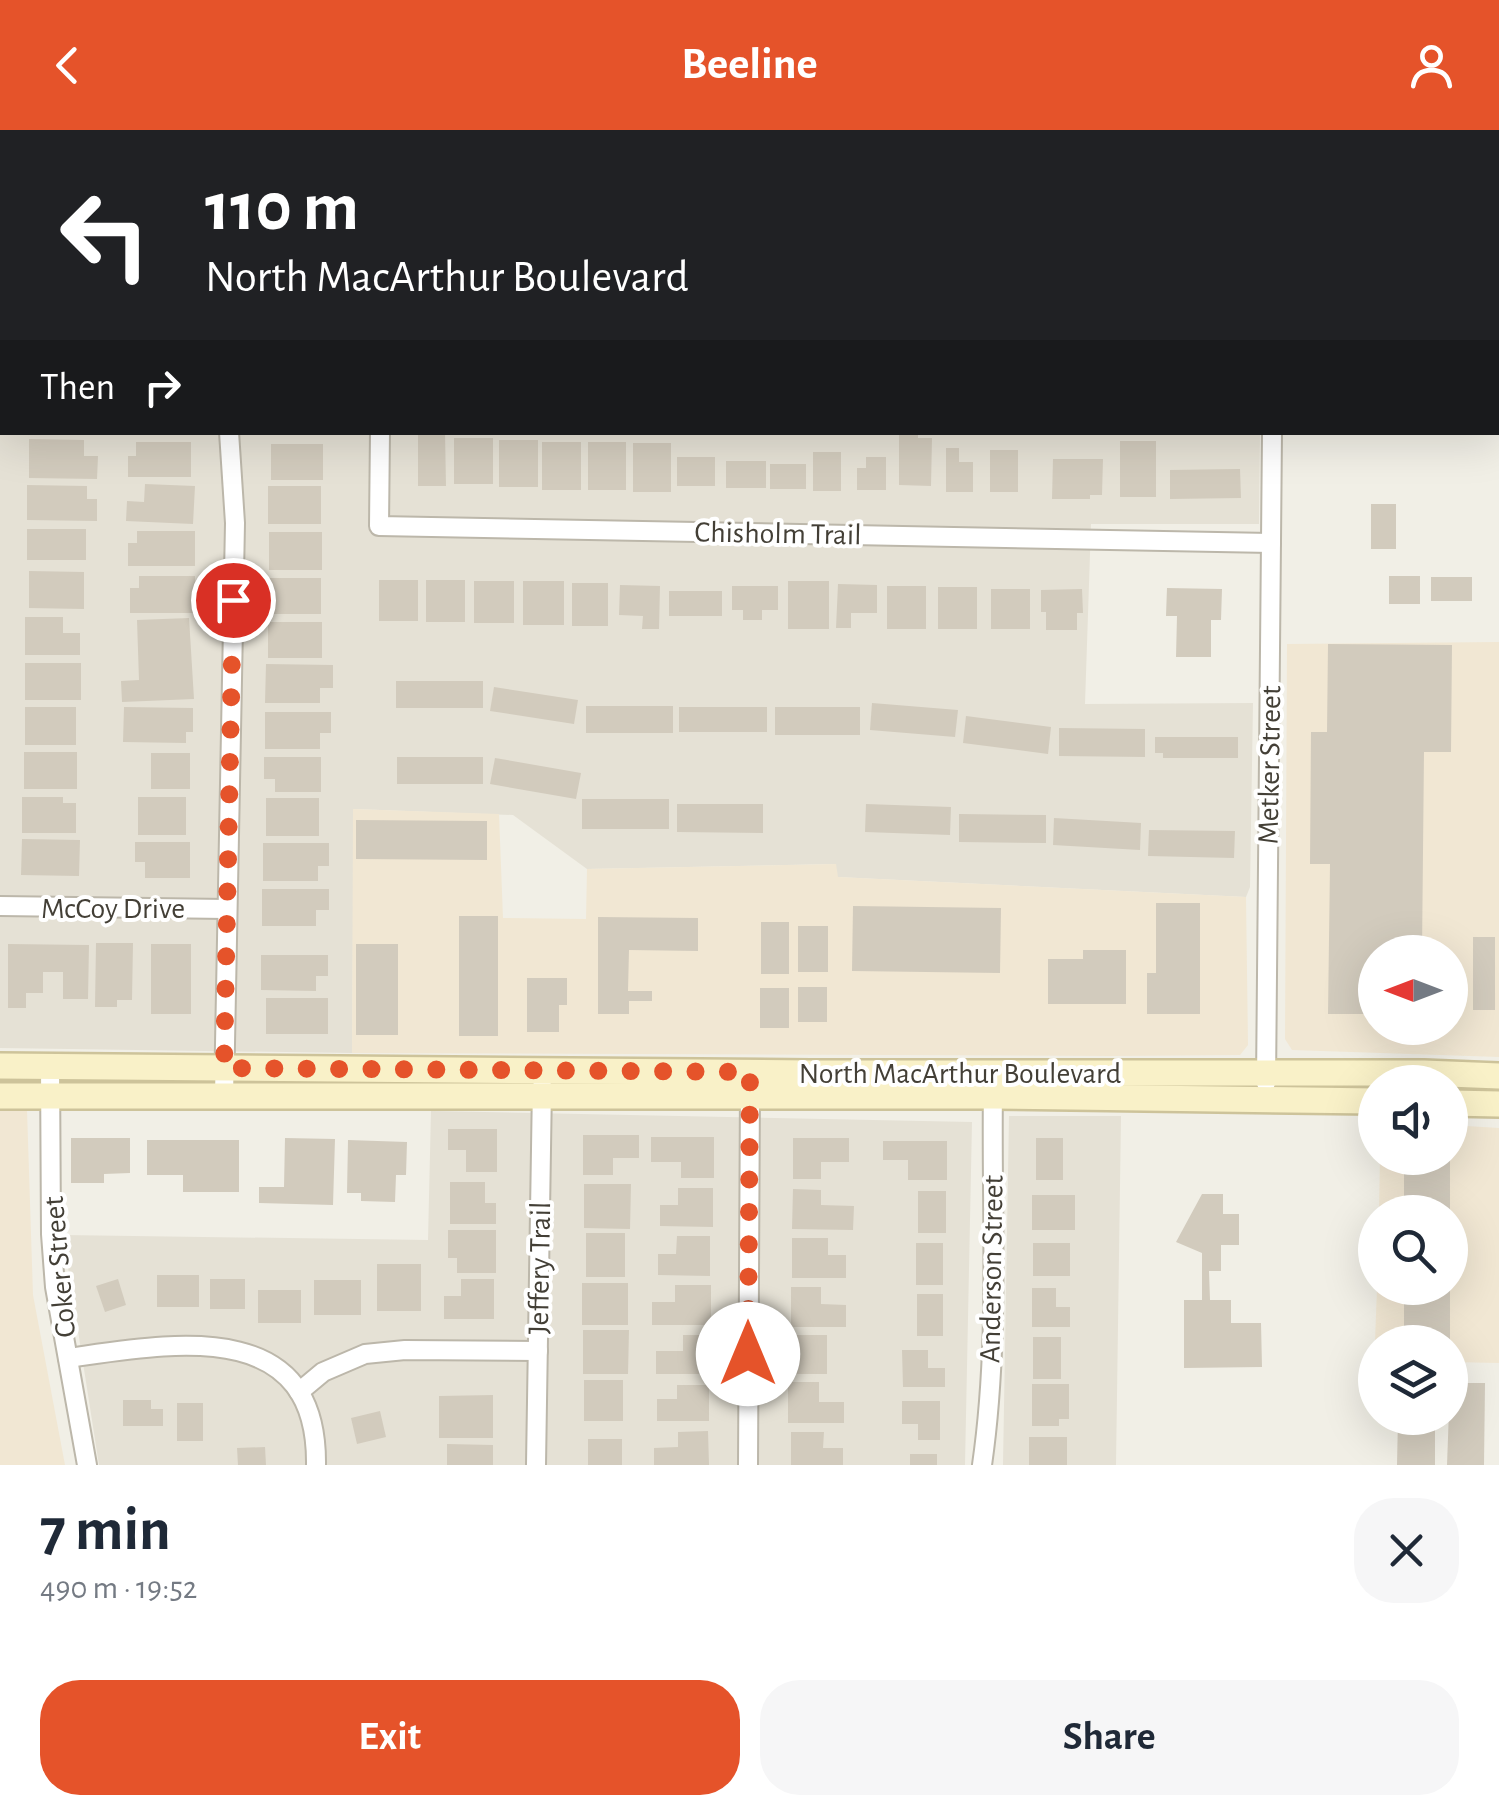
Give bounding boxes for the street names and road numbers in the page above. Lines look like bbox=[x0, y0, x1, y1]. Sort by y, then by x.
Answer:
street label: Chisholm Trail bbox=[694, 518, 862, 550]
street label: Metker Street bbox=[1254, 685, 1286, 845]
street label: McCoy Drive bbox=[41, 894, 185, 924]
street label: North MacArthur Boulevard bbox=[799, 1059, 1121, 1089]
street label: Anderson Street bbox=[975, 1174, 1009, 1363]
street label: Coker Street bbox=[39, 1194, 81, 1339]
street label: Jeffery Trail bbox=[524, 1202, 556, 1335]

